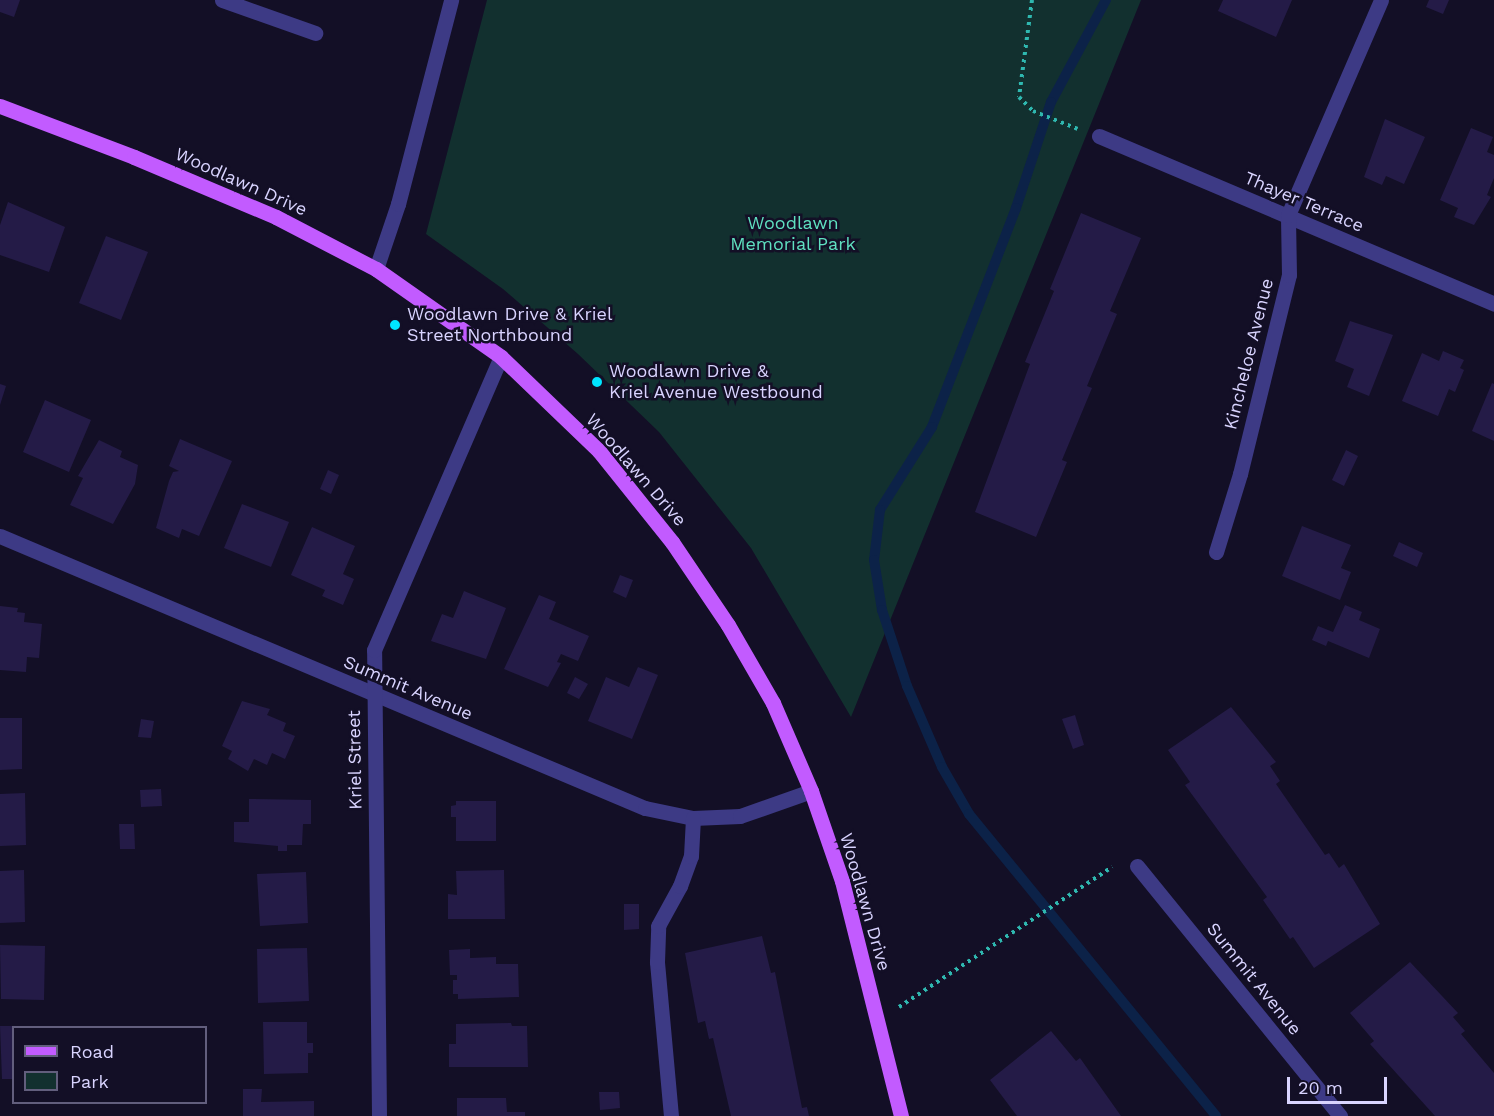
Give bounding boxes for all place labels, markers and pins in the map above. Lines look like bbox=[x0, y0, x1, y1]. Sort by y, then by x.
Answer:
place label: Woodlawn Drive & Kriel Street Northbound bbox=[407, 304, 612, 346]
marker: Woodlawn Drive & Kriel Street Northbound bbox=[388, 318, 402, 332]
place label: Woodlawn Drive & Kriel Avenue Westbound bbox=[609, 361, 824, 404]
marker: Woodlawn Drive & Kriel Avenue Westbound bbox=[590, 375, 604, 389]

